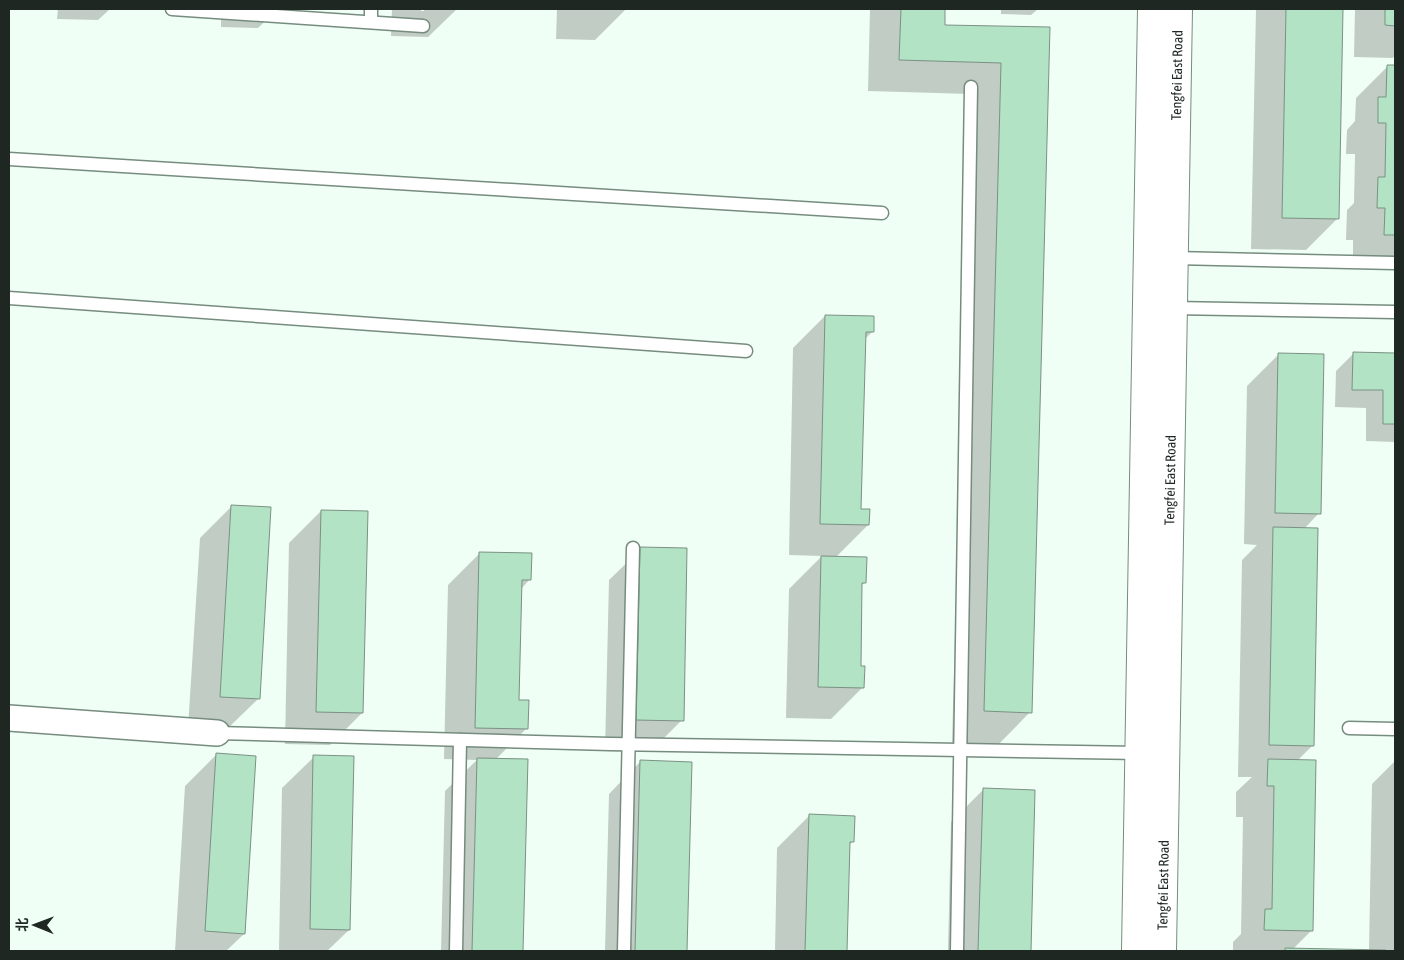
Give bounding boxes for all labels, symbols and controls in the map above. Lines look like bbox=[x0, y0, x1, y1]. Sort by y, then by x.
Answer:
street label: Tengfei East Road bbox=[1168, 30, 1186, 120]
street label: Tengfei East Road bbox=[1161, 435, 1179, 525]
street label: Tengfei East Road bbox=[1154, 840, 1172, 930]
north arrow bbox=[10, 900, 60, 950]
text: 北 bbox=[14, 918, 30, 932]

